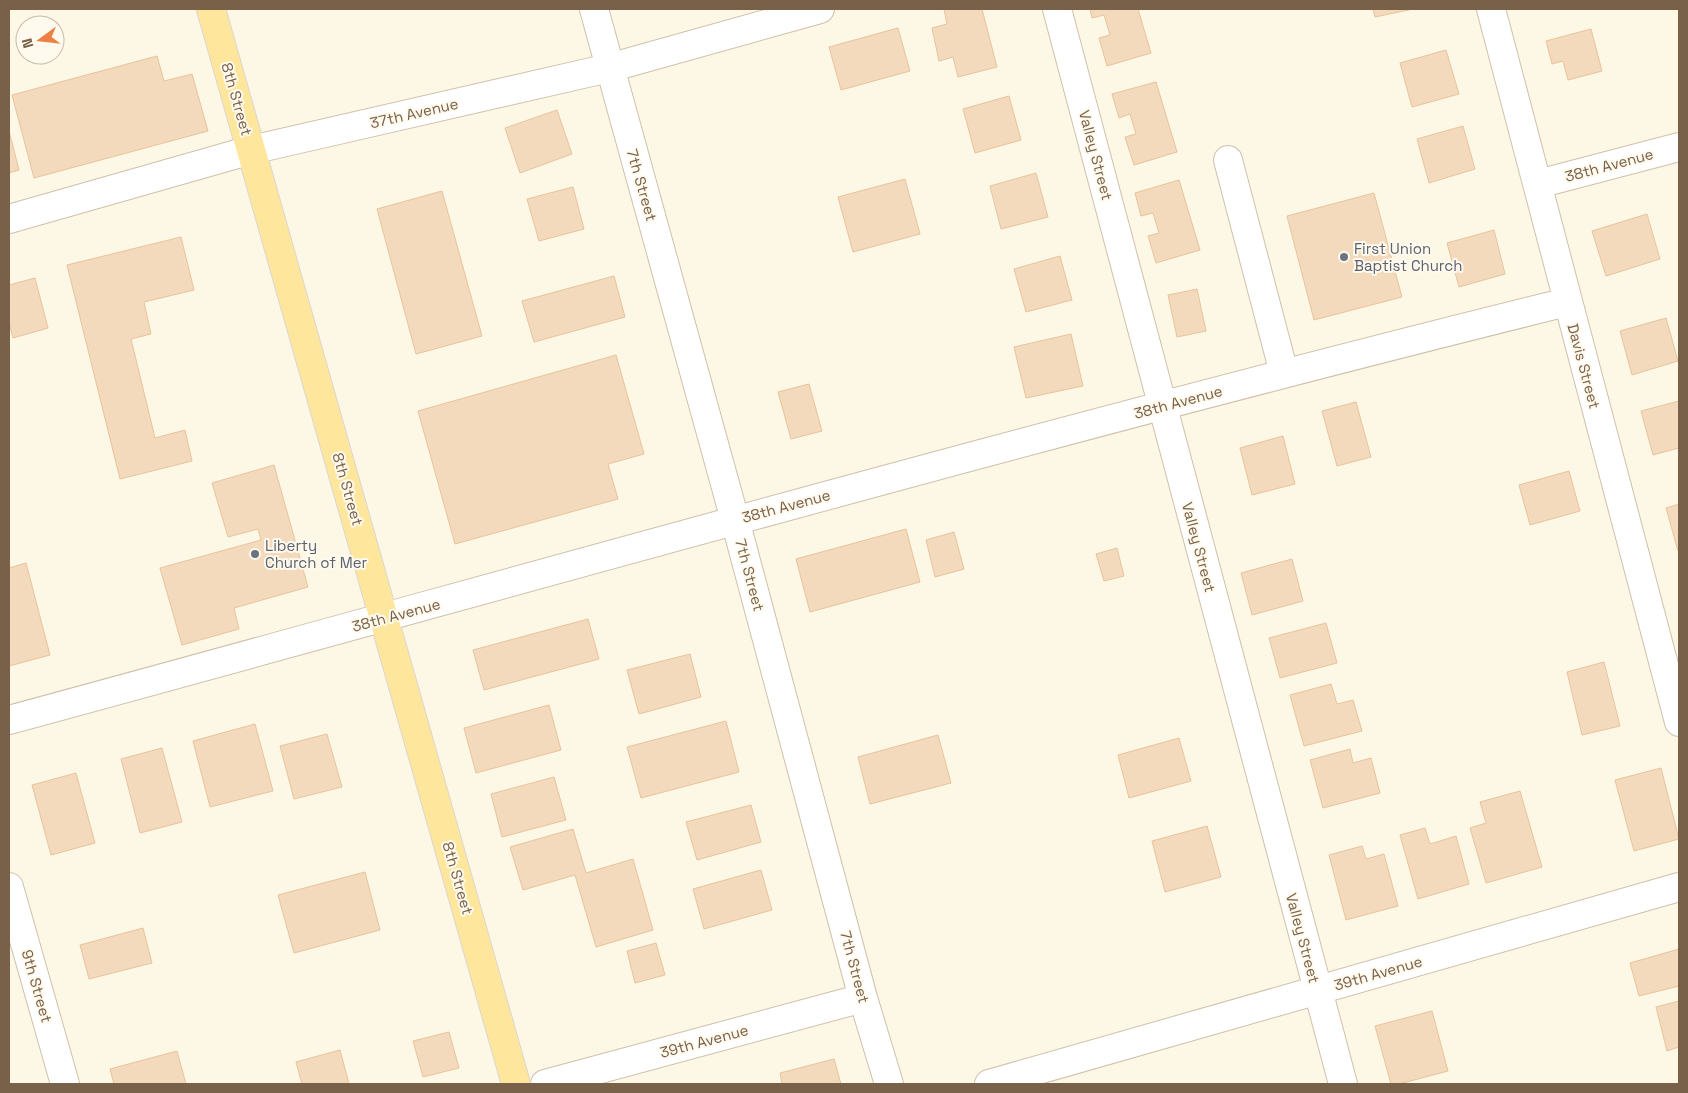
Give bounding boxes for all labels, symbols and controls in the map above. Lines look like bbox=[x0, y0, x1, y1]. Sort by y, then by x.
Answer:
north arrow bbox=[15, 15, 65, 65]
text: N bbox=[18, 36, 37, 50]
street label: 8th Street bbox=[218, 60, 257, 138]
street label: 37th Avenue bbox=[368, 94, 460, 132]
street label: Valley Street bbox=[1075, 108, 1117, 202]
street label: 38th Avenue bbox=[1563, 144, 1656, 186]
street label: 7th Street bbox=[623, 147, 661, 223]
place label: First Union Baptist Church bbox=[1354, 239, 1462, 275]
marker: First Union Baptist Church bbox=[1338, 251, 1350, 263]
street label: Davis Street bbox=[1563, 321, 1605, 411]
street label: 38th Avenue bbox=[1132, 381, 1225, 423]
street label: 8th Street bbox=[329, 450, 368, 528]
street label: 38th Avenue bbox=[740, 485, 833, 527]
street label: Valley Street bbox=[1178, 500, 1220, 594]
place label: Liberty Church of Mer bbox=[265, 536, 368, 572]
street label: 7th Street bbox=[731, 537, 769, 613]
marker: Liberty Church of Mer bbox=[249, 548, 261, 560]
street label: 38th Avenue bbox=[350, 594, 443, 636]
street label: 8th Street bbox=[439, 839, 478, 917]
street label: Valley Street bbox=[1282, 891, 1324, 985]
street label: 7th Street bbox=[836, 929, 874, 1005]
street label: 9th Street bbox=[18, 947, 56, 1025]
street label: 39th Avenue bbox=[1332, 951, 1424, 995]
street label: 39th Avenue bbox=[658, 1020, 751, 1062]

